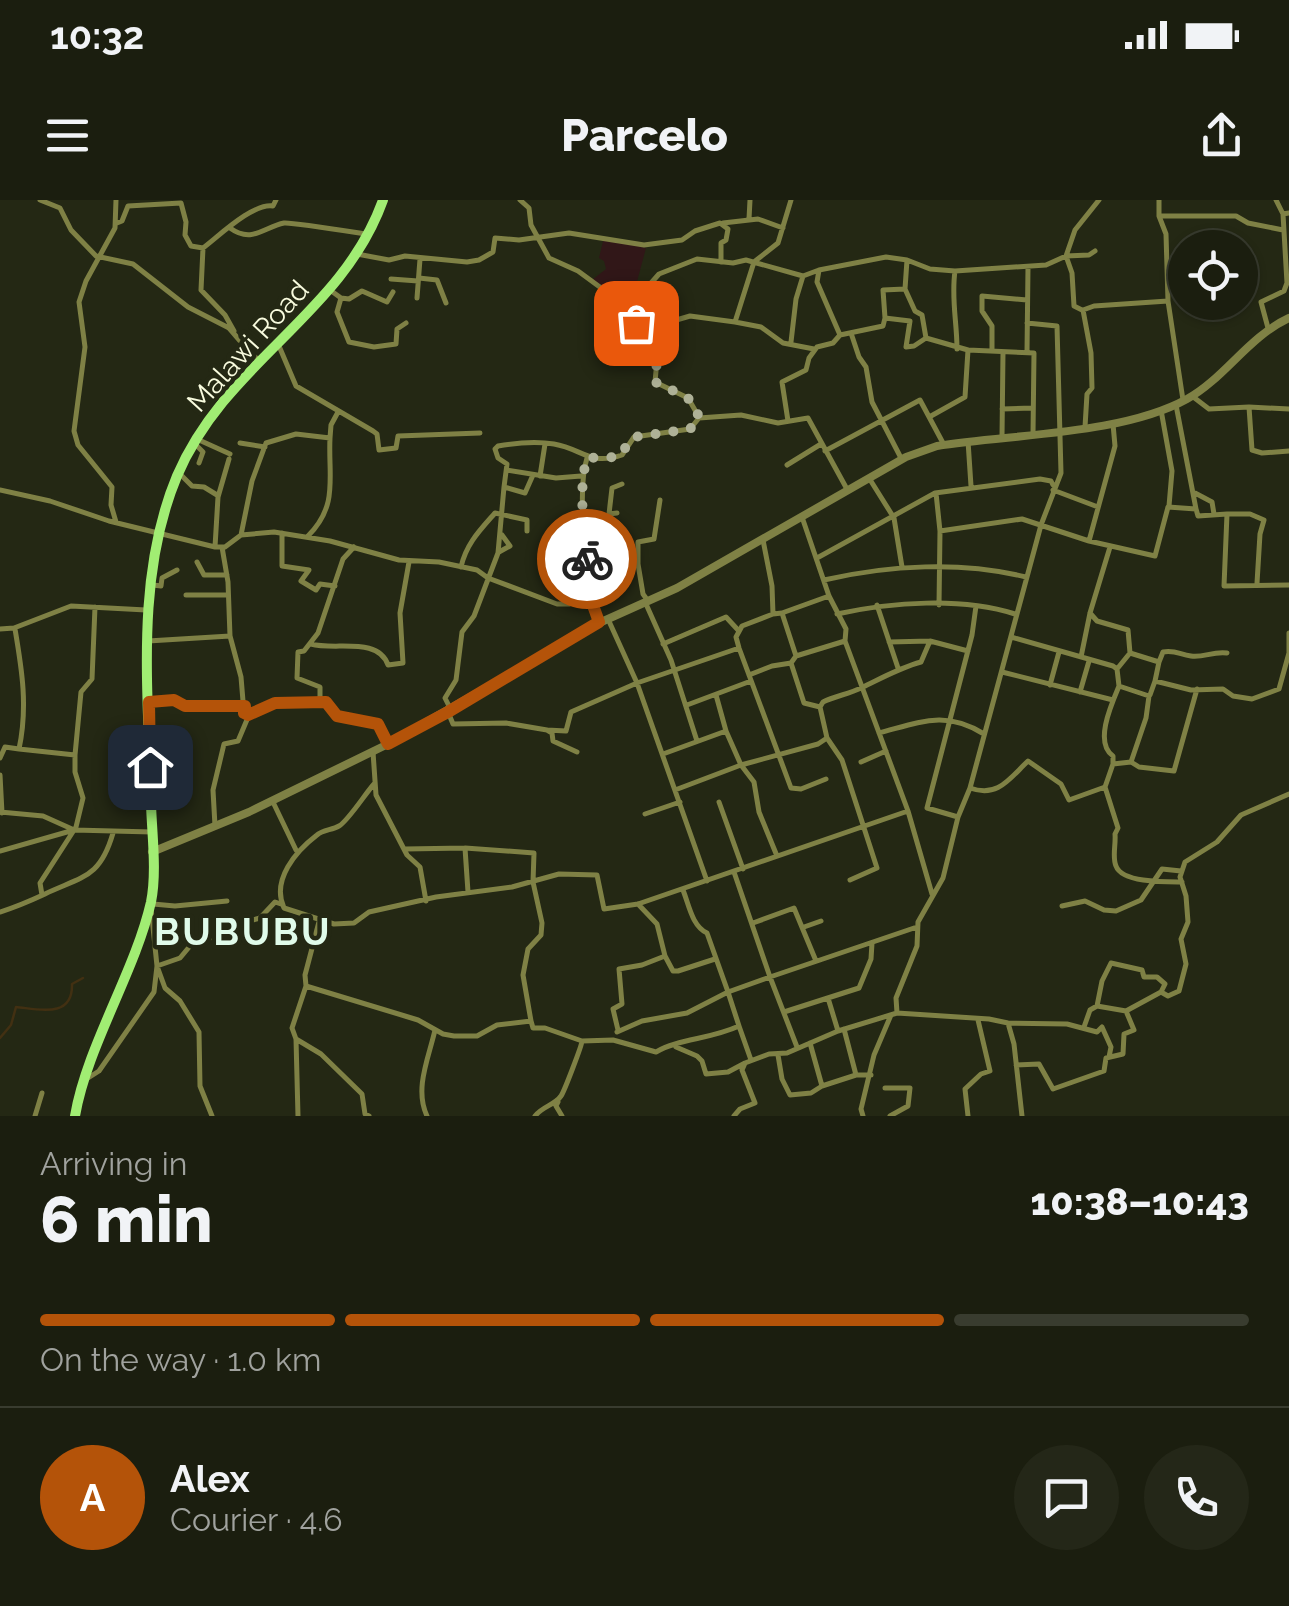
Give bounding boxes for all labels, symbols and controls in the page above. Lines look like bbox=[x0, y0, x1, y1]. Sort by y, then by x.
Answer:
text: 10:32 bbox=[50, 13, 144, 58]
icon: menu bbox=[40, 108, 95, 163]
icon: share bbox=[1194, 108, 1249, 163]
text: Parcelo bbox=[561, 109, 728, 162]
map controls bbox=[1168, 230, 1258, 320]
button: locate bbox=[1168, 230, 1258, 320]
street label: Malawi Road bbox=[180, 274, 316, 418]
pin bbox=[594, 281, 679, 366]
icon: bag bbox=[609, 296, 664, 351]
courier bbox=[537, 509, 637, 609]
icon: bike bbox=[560, 532, 615, 587]
pin bbox=[108, 725, 193, 810]
icon: home bbox=[123, 740, 178, 795]
district label: BUBUBU bbox=[154, 909, 332, 954]
text: Arriving in bbox=[40, 1145, 187, 1182]
text: 10:38–10:43 bbox=[1030, 1179, 1249, 1224]
text: 6 min bbox=[40, 1181, 213, 1257]
text: On the way · 1.0 km bbox=[40, 1341, 321, 1378]
button: chat bbox=[1014, 1445, 1119, 1550]
button: phone bbox=[1144, 1445, 1249, 1550]
text: Alex bbox=[170, 1456, 250, 1501]
text: A bbox=[80, 1475, 105, 1520]
text: Courier · 4.6 bbox=[170, 1501, 343, 1538]

